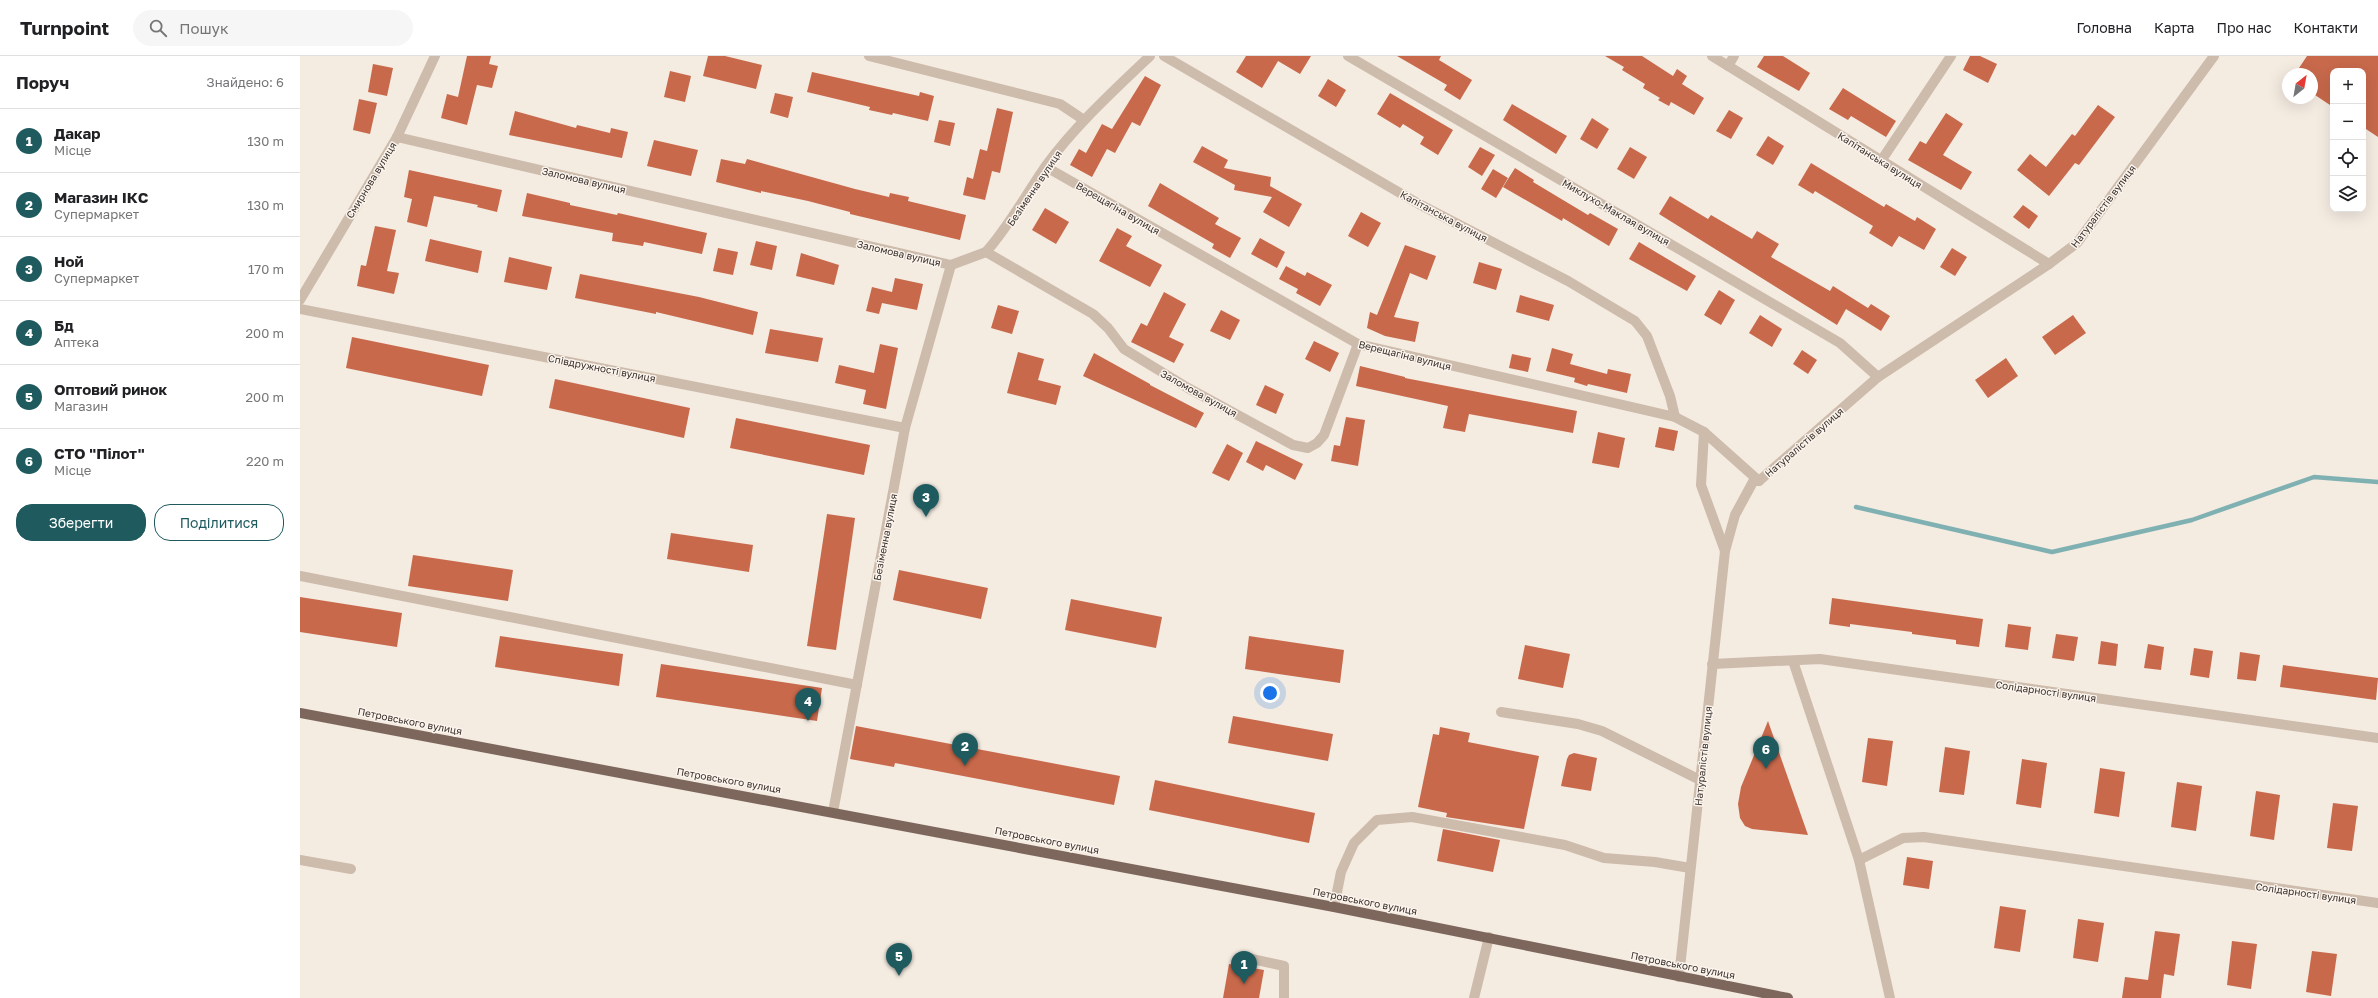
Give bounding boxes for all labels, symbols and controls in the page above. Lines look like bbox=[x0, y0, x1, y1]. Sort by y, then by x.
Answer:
search box bbox=[133, 10, 413, 46]
text: Turnpoint bbox=[20, 16, 109, 39]
icon: search bbox=[147, 17, 169, 39]
text: Пошук bbox=[179, 19, 229, 37]
text: Головна bbox=[2076, 19, 2132, 36]
text: Карта bbox=[2154, 19, 2195, 36]
text: Про нас bbox=[2217, 19, 2272, 36]
text: Контакти bbox=[2294, 19, 2358, 36]
north arrow bbox=[2282, 68, 2318, 104]
map controls bbox=[2330, 68, 2366, 212]
button: + bbox=[2330, 68, 2366, 104]
text: Поруч bbox=[16, 72, 69, 93]
text: Знайдено: 6 bbox=[206, 74, 284, 90]
button: − bbox=[2330, 104, 2366, 140]
text: Дакар bbox=[54, 124, 100, 142]
street label: Капітанська вулиця bbox=[1836, 129, 1924, 191]
text: 1 bbox=[26, 133, 32, 149]
text: 130 m bbox=[247, 133, 284, 149]
street label: Смирнова вулиця bbox=[343, 140, 399, 220]
button: locate bbox=[2330, 140, 2366, 176]
text: Місце bbox=[54, 142, 91, 158]
street label: Безіменна вулиця bbox=[1004, 148, 1064, 228]
street label: Натуралістів вулиця bbox=[2068, 162, 2138, 250]
street label: Заломова вулиця bbox=[541, 165, 627, 195]
street label: Миклухо-Маклая вулиця bbox=[1560, 176, 1672, 248]
button: layers bbox=[2330, 176, 2366, 212]
street label: Верещагіна вулиця bbox=[1074, 179, 1162, 237]
text: Магазин ІКС bbox=[54, 188, 148, 206]
street label: Капітанська вулиця bbox=[1398, 188, 1490, 244]
text: 2 bbox=[25, 197, 33, 213]
text: 130 m bbox=[247, 197, 284, 213]
text: Супермаркет bbox=[54, 206, 139, 222]
street label: Заломова вулиця bbox=[856, 238, 942, 268]
text: Ной bbox=[54, 252, 84, 270]
text: 3 bbox=[25, 261, 33, 277]
text: 170 m bbox=[248, 261, 284, 277]
text: Супермаркет bbox=[54, 270, 139, 286]
text: Бд bbox=[54, 316, 74, 334]
text: 4 bbox=[25, 325, 33, 341]
text: 200 m bbox=[246, 325, 284, 341]
text: Аптека bbox=[54, 334, 99, 350]
street label: Верещагіна вулиця bbox=[1357, 338, 1453, 372]
street label: Співдружності вулиця bbox=[547, 352, 657, 384]
street label: Заломова вулиця bbox=[1159, 367, 1239, 419]
text: Оптовий ринок bbox=[54, 380, 167, 398]
text: 5 bbox=[25, 389, 33, 405]
text: 200 m bbox=[246, 389, 284, 405]
text: Магазин bbox=[54, 398, 108, 414]
street label: Натуралістів вулиця bbox=[1762, 405, 1846, 479]
text: СТО "Пілот" bbox=[54, 444, 145, 462]
text: 6 bbox=[25, 453, 33, 469]
text: 220 m bbox=[246, 453, 284, 469]
text: Місце bbox=[54, 462, 91, 478]
pin: 3 bbox=[913, 484, 939, 517]
street label: Безіменна вулиця bbox=[871, 492, 899, 582]
button: Зберегти bbox=[16, 504, 146, 541]
button: Поділитися bbox=[154, 504, 284, 541]
street label: Солідарності вулиця bbox=[1995, 678, 2097, 704]
your location bbox=[1260, 683, 1280, 703]
pin: 4 bbox=[795, 688, 821, 721]
street label: Петровського вулиця bbox=[357, 705, 463, 737]
street label: Натуралістів вулиця bbox=[1692, 706, 1714, 806]
pin: 2 bbox=[952, 733, 978, 766]
pin: 6 bbox=[1753, 736, 1779, 769]
street label: Петровського вулиця bbox=[676, 765, 782, 795]
street label: Петровського вулиця bbox=[994, 824, 1100, 856]
street label: Солідарності вулиця bbox=[2255, 880, 2357, 906]
street label: Петровського вулиця bbox=[1312, 885, 1418, 917]
pin: 5 bbox=[886, 943, 912, 976]
street label: Петровського вулиця bbox=[1630, 949, 1736, 981]
pin: 1 bbox=[1231, 951, 1257, 984]

